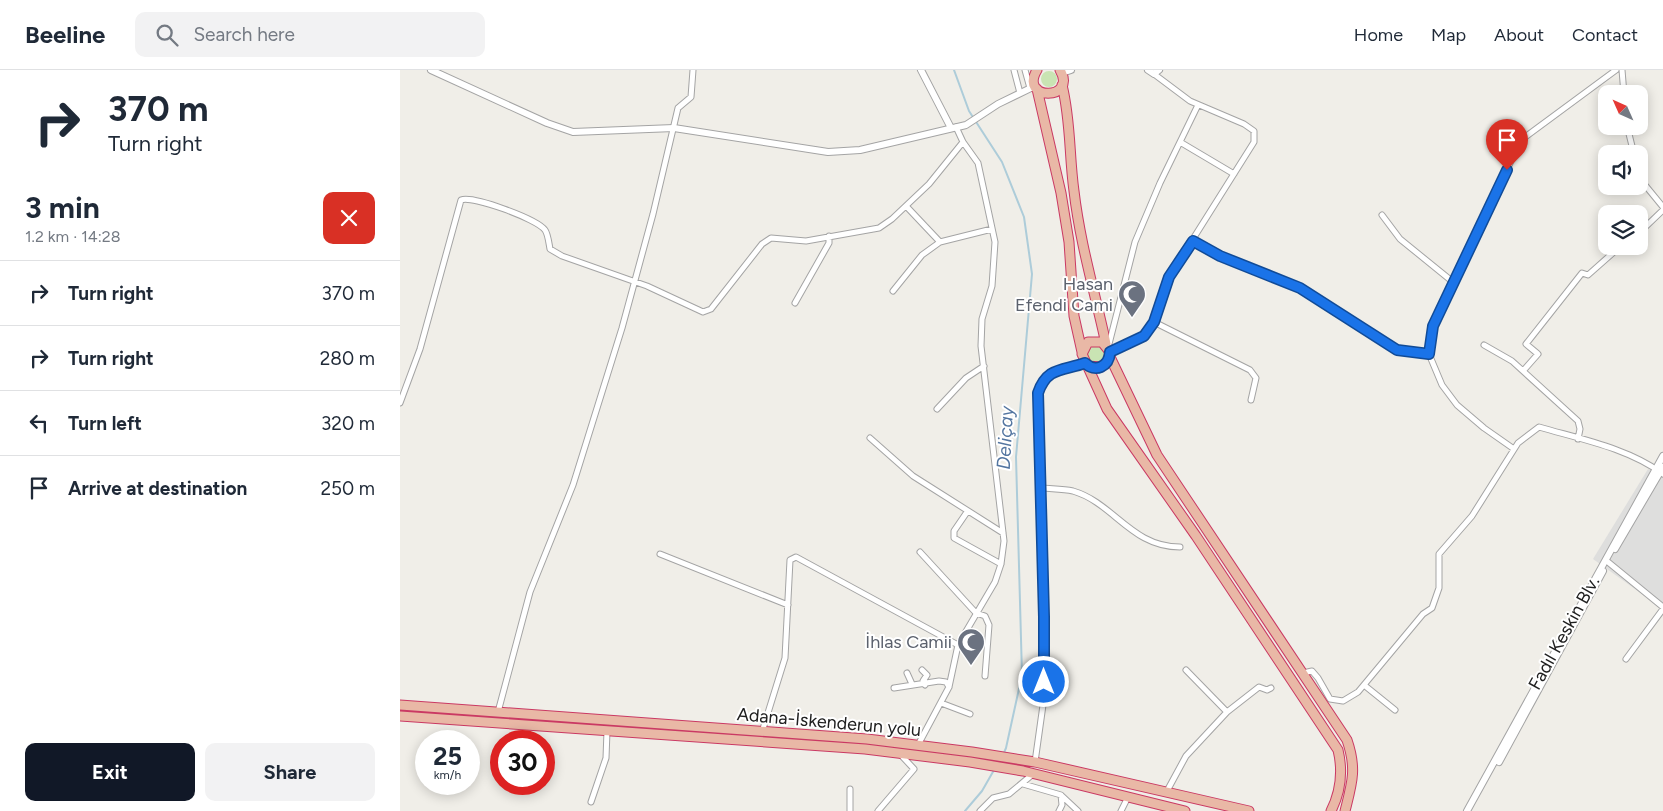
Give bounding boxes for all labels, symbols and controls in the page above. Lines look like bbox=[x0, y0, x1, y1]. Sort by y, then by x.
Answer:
search box bbox=[135, 12, 485, 57]
text: Beeline bbox=[25, 20, 105, 49]
icon: search bbox=[153, 21, 181, 49]
text: Search here bbox=[193, 23, 295, 46]
text: Home bbox=[1354, 24, 1403, 46]
text: Map bbox=[1431, 24, 1466, 46]
text: About bbox=[1494, 24, 1544, 46]
text: Contact bbox=[1572, 24, 1638, 46]
north arrow bbox=[1598, 85, 1648, 135]
map controls bbox=[1598, 85, 1648, 255]
text: 370 m bbox=[108, 88, 208, 130]
icon: right bbox=[25, 90, 90, 155]
pin bbox=[1486, 119, 1528, 170]
icon: arrive bbox=[1493, 126, 1521, 154]
text: Turn right bbox=[108, 130, 203, 157]
button: sound bbox=[1598, 145, 1648, 195]
text: 3 min bbox=[25, 189, 100, 226]
button: close bbox=[323, 192, 375, 244]
button: layers bbox=[1598, 205, 1648, 255]
text: 1.2 km · 14:28 bbox=[25, 227, 121, 246]
place label: Hasan Efendi Cami bbox=[1015, 273, 1113, 316]
icon: right bbox=[25, 279, 53, 307]
mosque icon: Hasan Efendi Cami bbox=[1117, 279, 1147, 318]
text: Turn right bbox=[68, 282, 154, 305]
text: 370 m bbox=[321, 282, 375, 305]
icon: right bbox=[25, 344, 53, 372]
text: Turn right bbox=[68, 347, 154, 370]
text: 280 m bbox=[320, 347, 375, 370]
water label: Deliçay bbox=[992, 405, 1018, 470]
icon: left bbox=[25, 409, 53, 437]
text: Turn left bbox=[68, 412, 142, 435]
text: 320 m bbox=[321, 412, 375, 435]
icon: arrive bbox=[25, 474, 53, 502]
text: Arrive at destination bbox=[68, 477, 247, 500]
text: 250 m bbox=[320, 477, 375, 500]
street label: Fadıl Keskin Blv. bbox=[1524, 572, 1604, 694]
mosque icon: İhlas Camii bbox=[956, 627, 986, 666]
place label: İhlas Camii bbox=[865, 631, 952, 653]
position arrow bbox=[1017, 655, 1069, 707]
street label: Adana-İskenderun yolu bbox=[736, 703, 922, 741]
speed limit sign: 30 bbox=[490, 730, 555, 795]
text: 25 bbox=[433, 741, 462, 771]
button: Exit bbox=[25, 743, 195, 801]
button: Share bbox=[205, 743, 375, 801]
text: km/h bbox=[434, 768, 461, 782]

